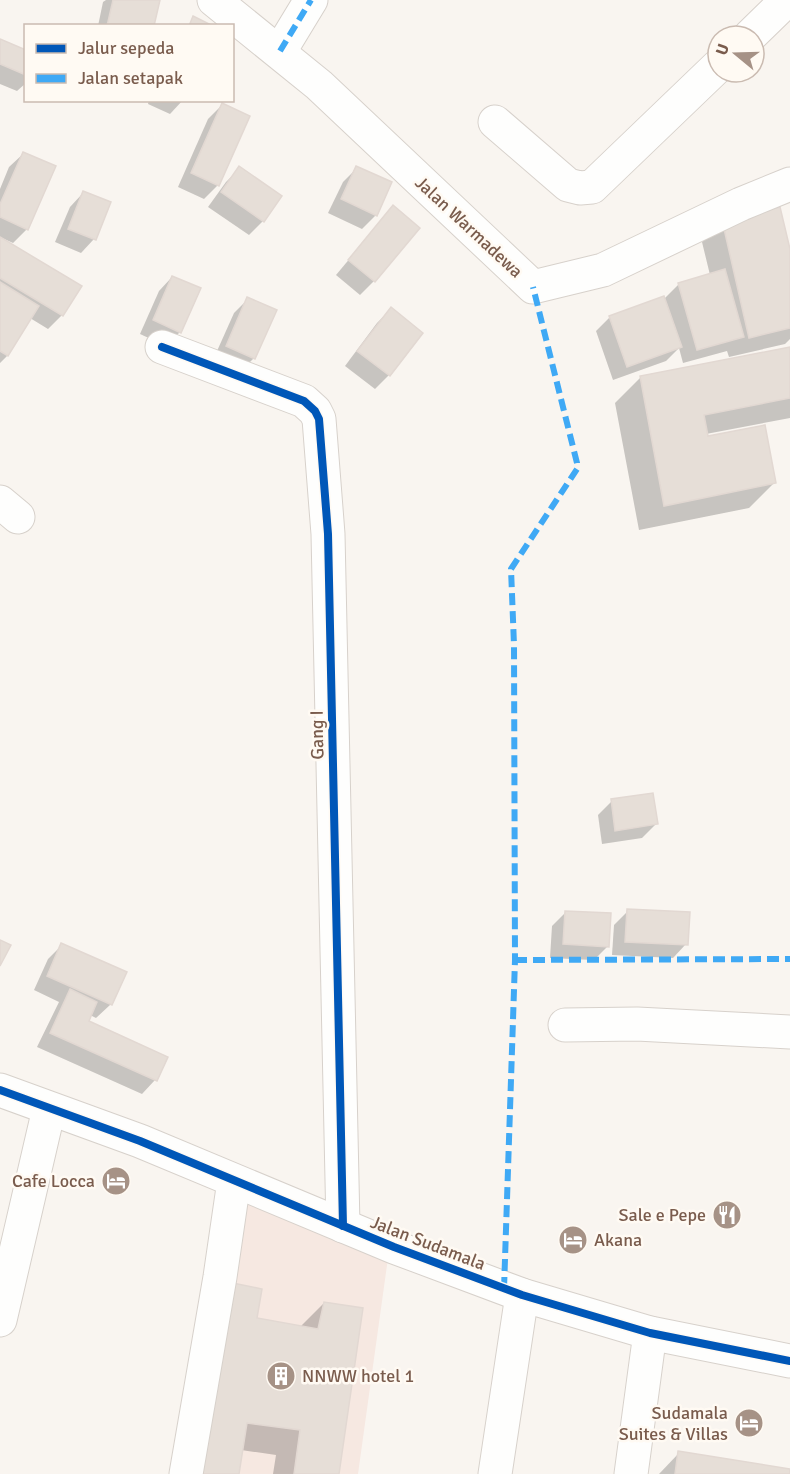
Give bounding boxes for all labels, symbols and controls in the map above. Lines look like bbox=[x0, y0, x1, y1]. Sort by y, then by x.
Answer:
legend bbox=[24, 24, 234, 102]
north arrow bbox=[706, 24, 766, 84]
text: Jalur sepeda bbox=[78, 37, 174, 59]
text: U bbox=[712, 41, 734, 58]
text: Jalan setapak bbox=[78, 67, 183, 89]
street label: Jalan Warmadewa bbox=[411, 172, 527, 282]
street label: Gang I bbox=[306, 710, 328, 760]
hotel icon: Cafe Locca bbox=[100, 1165, 132, 1197]
place label: Cafe Locca bbox=[12, 1170, 95, 1192]
restaurant icon: Sale e Pepe bbox=[711, 1199, 743, 1231]
place label: Sale e Pepe bbox=[619, 1204, 706, 1226]
street label: Jalan Sudamala bbox=[367, 1211, 489, 1275]
hotel icon: Akana bbox=[557, 1224, 589, 1256]
place label: Akana bbox=[594, 1229, 642, 1251]
building icon: NNWW hotel 1 bbox=[265, 1360, 297, 1392]
place label: NNWW hotel 1 bbox=[302, 1365, 414, 1387]
place label: Sudamala Suites & Villas bbox=[619, 1402, 728, 1445]
hotel icon: Sudamala Suites & Villas bbox=[733, 1407, 765, 1439]

